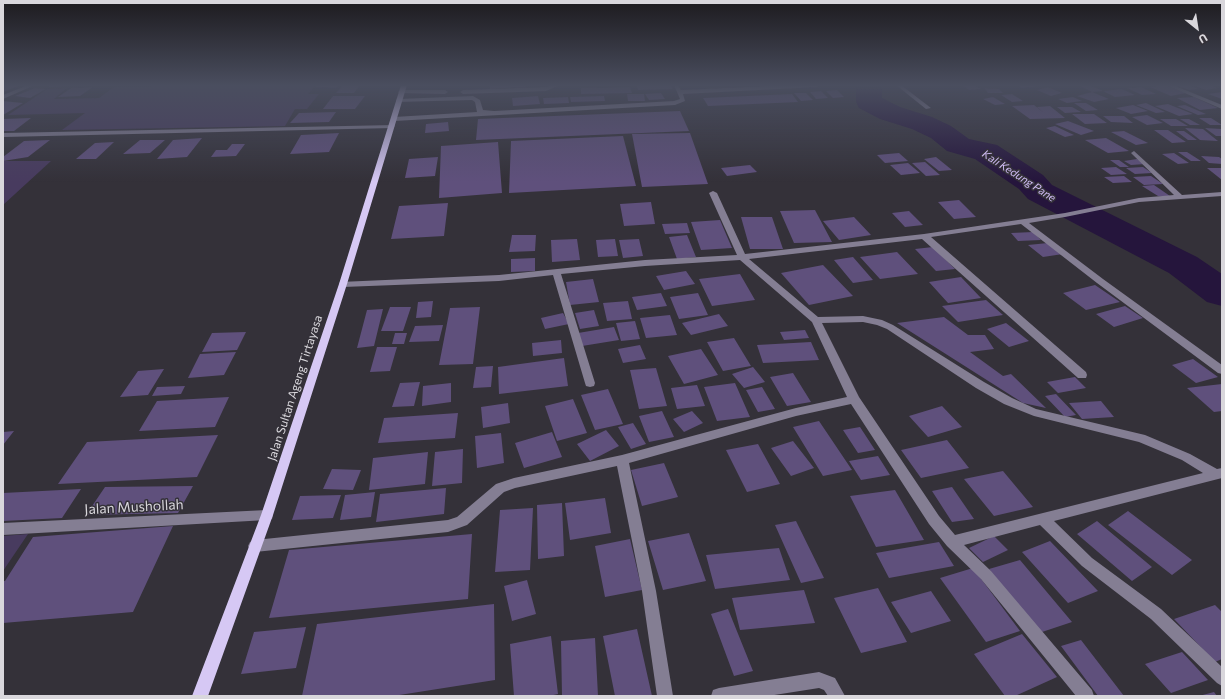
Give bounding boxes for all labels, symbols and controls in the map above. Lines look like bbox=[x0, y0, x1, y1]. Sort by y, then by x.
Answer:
north arrow bbox=[1177, 8, 1217, 48]
text: U bbox=[1197, 31, 1210, 46]
water label: Kali Kedung Pane bbox=[980, 147, 1058, 205]
street label: Jalan Sultan Ageng Tirtayasa bbox=[265, 313, 325, 463]
street label: Jalan Mushollah bbox=[84, 496, 184, 518]

